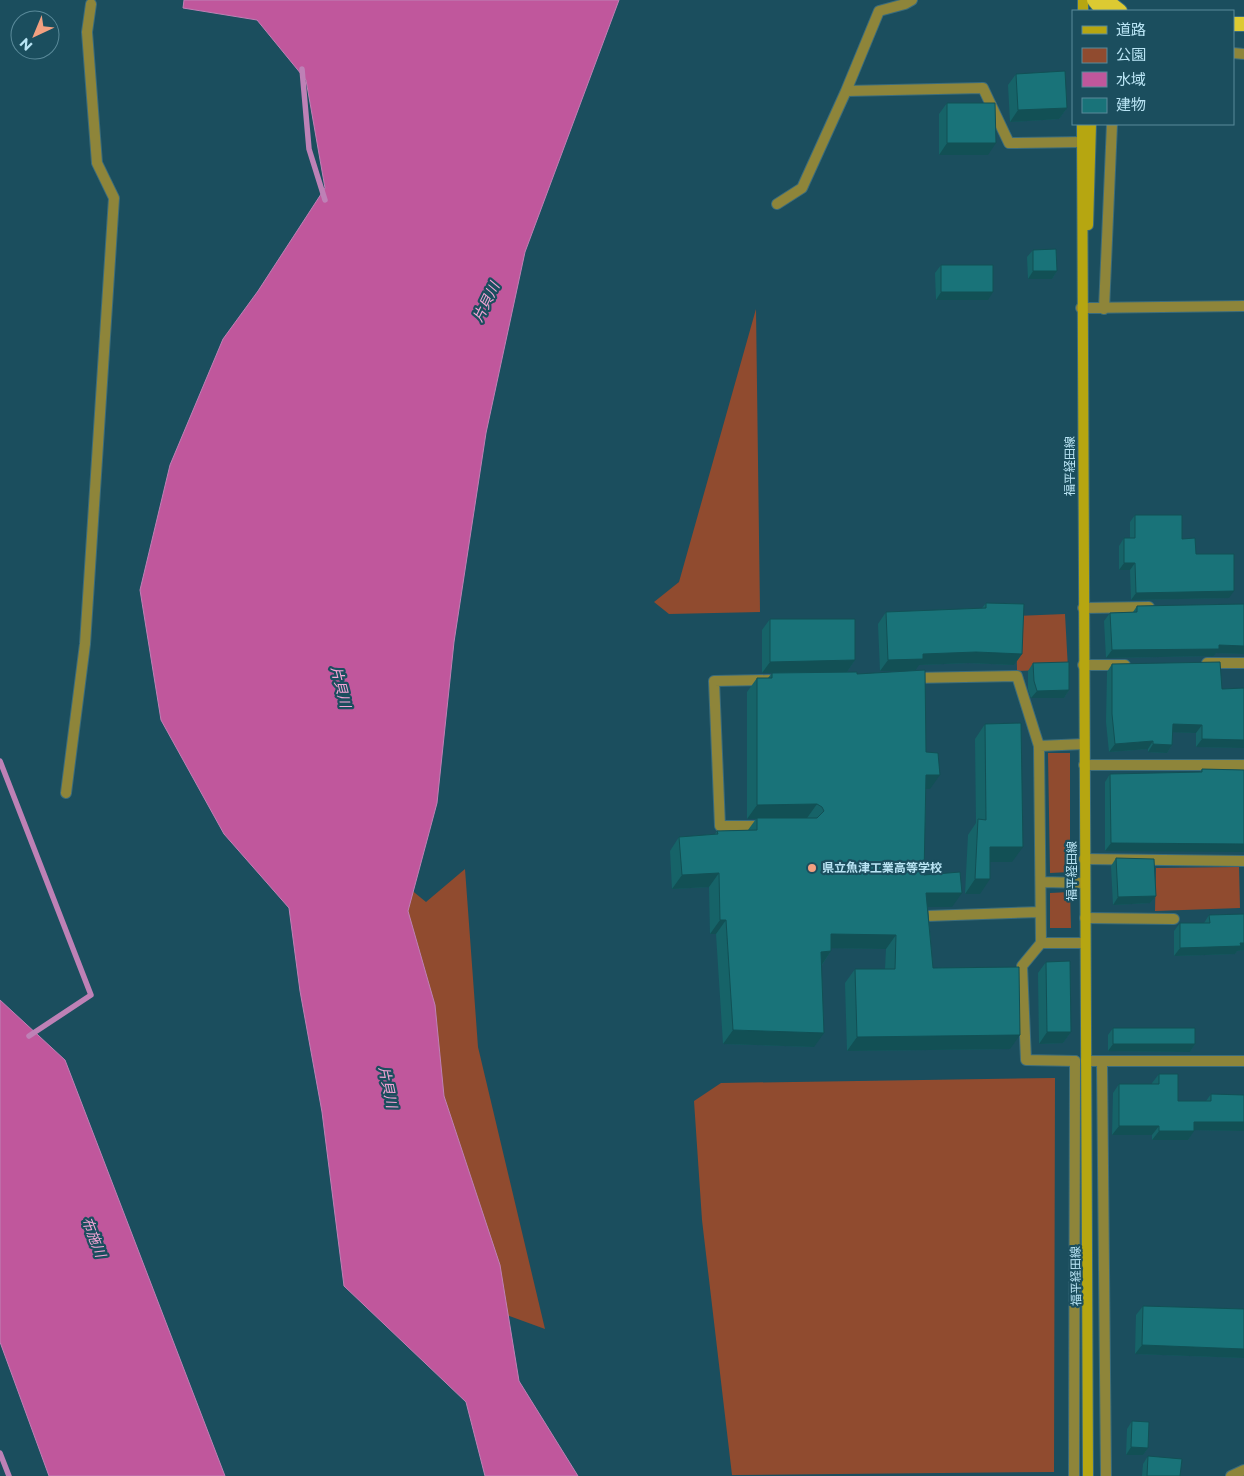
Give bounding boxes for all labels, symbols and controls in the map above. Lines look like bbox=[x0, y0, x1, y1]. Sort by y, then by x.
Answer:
north arrow bbox=[10, 10, 60, 60]
legend bbox=[1072, 10, 1234, 125]
text: 道路 bbox=[1116, 20, 1146, 39]
text: N bbox=[16, 34, 36, 55]
text: 公園 bbox=[1116, 45, 1146, 64]
text: 水域 bbox=[1116, 70, 1146, 89]
text: 建物 bbox=[1116, 95, 1146, 114]
water label: 片貝川 bbox=[469, 277, 504, 325]
street label: 福平経田線 bbox=[1062, 436, 1077, 496]
water label: 片貝川 bbox=[327, 664, 355, 711]
street label: 福平経田線 bbox=[1064, 841, 1079, 901]
place label: 県立魚津工業高等学校 bbox=[822, 860, 942, 875]
marker: 県立魚津工業高等学校 bbox=[806, 862, 818, 874]
water label: 片貝川 bbox=[375, 1065, 402, 1111]
water label: 布施川 bbox=[78, 1214, 111, 1262]
street label: 福平経田線 bbox=[1067, 1246, 1084, 1306]

